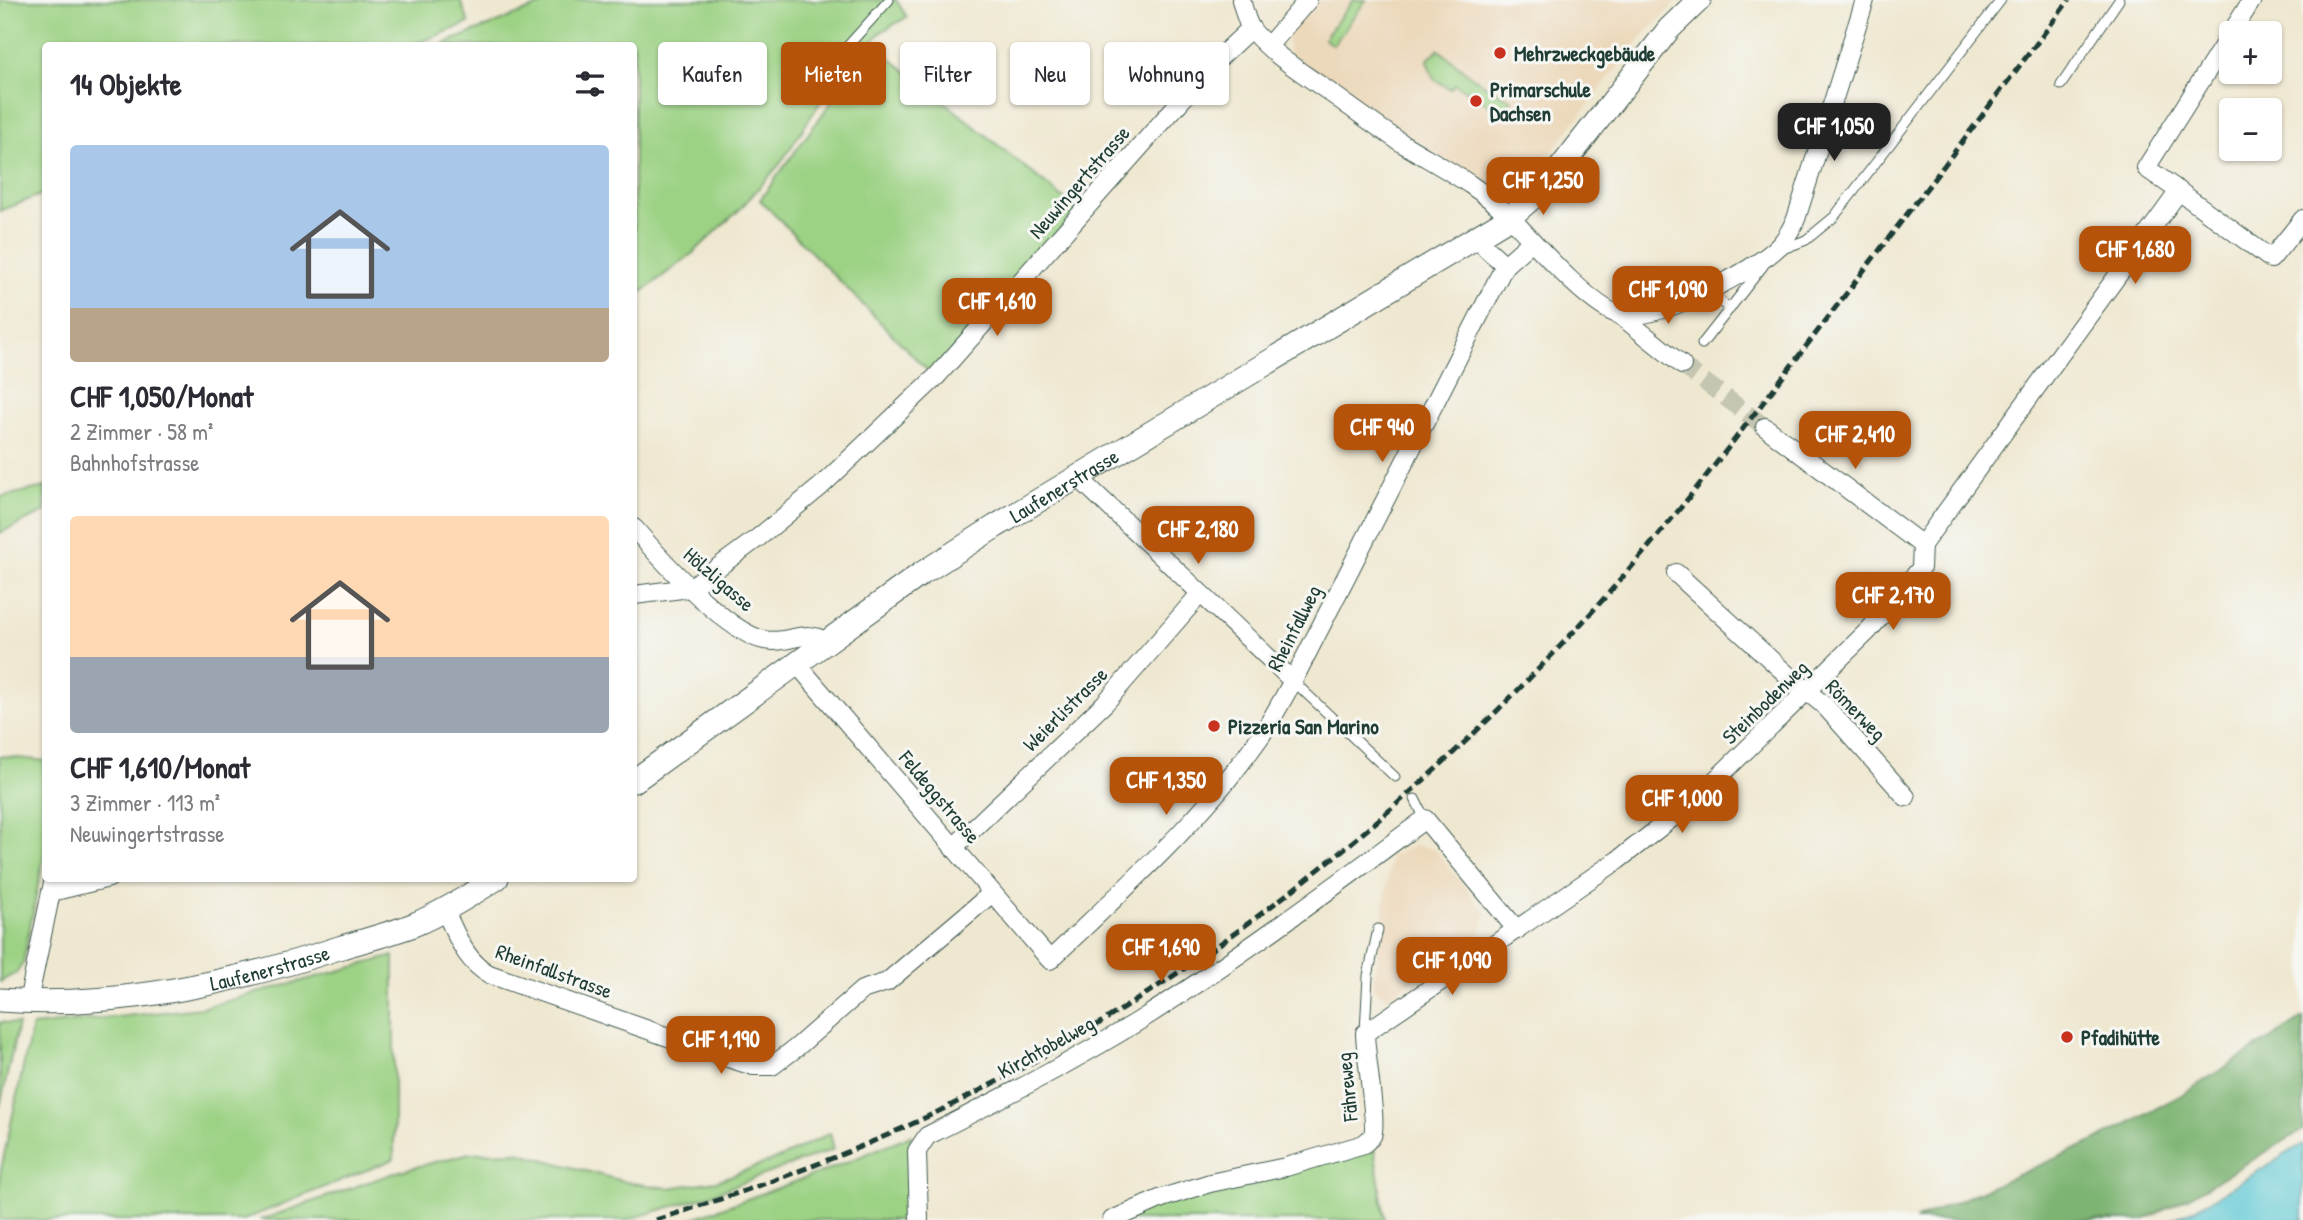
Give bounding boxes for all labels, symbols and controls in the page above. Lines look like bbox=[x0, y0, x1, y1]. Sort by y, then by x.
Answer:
map controls bbox=[2219, 21, 2282, 161]
button: + bbox=[2219, 21, 2282, 84]
place label: Mehrzweckgebäude bbox=[1514, 39, 1656, 69]
chip: Kaufen bbox=[658, 42, 767, 105]
chip: Mieten bbox=[781, 42, 886, 105]
chip: Filter bbox=[900, 42, 996, 105]
chip: Neu bbox=[1010, 42, 1090, 105]
chip: Wohnung bbox=[1104, 42, 1229, 105]
marker: Mehrzweckgebäude bbox=[1492, 45, 1508, 61]
text: 14 Objekte bbox=[70, 64, 182, 104]
icon: filters bbox=[571, 65, 609, 103]
place label: Primarschule Dachsen bbox=[1490, 75, 1592, 128]
marker: Primarschule Dachsen bbox=[1468, 93, 1484, 109]
button: − bbox=[2219, 98, 2282, 161]
pin: CHF 1,050 bbox=[1754, 104, 1914, 163]
text: CHF 1,050 bbox=[1794, 110, 1874, 141]
street label: Neuwingertstrasse bbox=[1022, 119, 1136, 245]
pin: CHF 1,250 bbox=[1463, 158, 1623, 217]
text: CHF 1,250 bbox=[1502, 164, 1584, 195]
icon: home bbox=[277, 191, 403, 317]
pin: CHF 1,680 bbox=[2055, 226, 2215, 286]
text: CHF 1,680 bbox=[2095, 233, 2175, 264]
pin: CHF 1,090 bbox=[1588, 266, 1748, 326]
text: CHF 1,090 bbox=[1628, 273, 1708, 304]
pin: CHF 1,610 bbox=[917, 278, 1077, 338]
text: CHF 1,610 bbox=[958, 285, 1036, 316]
text: CHF 1,050/Monat bbox=[70, 376, 253, 416]
pin: CHF 940 bbox=[1317, 405, 1447, 464]
text: CHF 940 bbox=[1350, 411, 1414, 442]
pin: CHF 2,410 bbox=[1775, 412, 1935, 471]
text: 2 Zimmer · 58 m² bbox=[70, 416, 213, 447]
text: CHF 2,410 bbox=[1815, 418, 1895, 449]
street label: Laufenerstrasse bbox=[1004, 441, 1124, 529]
text: Bahnhofstrasse bbox=[70, 447, 199, 478]
pin: CHF 2,180 bbox=[1118, 506, 1278, 566]
text: CHF 2,180 bbox=[1157, 513, 1239, 544]
street label: Hölzligasse bbox=[677, 540, 761, 618]
icon: home bbox=[277, 562, 403, 688]
pin: CHF 2,170 bbox=[1813, 572, 1973, 632]
text: CHF 2,170 bbox=[1852, 579, 1934, 610]
street label: Rheinfallweg bbox=[1260, 580, 1328, 676]
street label: Steinbodenweg bbox=[1715, 653, 1815, 751]
street label: Weierlistrasse bbox=[1016, 660, 1114, 758]
street label: Römerweg bbox=[1819, 673, 1893, 747]
place label: Pizzeria San Marino bbox=[1228, 712, 1379, 741]
marker: Pizzeria San Marino bbox=[1206, 718, 1222, 734]
street label: Feldeggstrasse bbox=[892, 744, 987, 850]
text: CHF 1,610/Monat bbox=[70, 747, 250, 787]
pin: CHF 1,350 bbox=[1086, 758, 1246, 817]
text: CHF 1,350 bbox=[1126, 764, 1206, 795]
pin: CHF 1,000 bbox=[1602, 776, 1762, 835]
text: CHF 1,000 bbox=[1641, 782, 1723, 813]
text: 3 Zimmer · 113 m² bbox=[70, 787, 220, 818]
text: Neuwingertstrasse bbox=[70, 818, 224, 849]
pin: CHF 1,690 bbox=[1081, 925, 1241, 984]
text: CHF 1,690 bbox=[1122, 931, 1200, 962]
street label: Rheinfallstrasse bbox=[492, 937, 616, 1005]
pin: CHF 1,090 bbox=[1372, 937, 1532, 997]
street label: Laufenerstrasse bbox=[207, 938, 333, 997]
text: CHF 1,090 bbox=[1412, 944, 1492, 975]
street label: Kirchtobelweg bbox=[992, 1009, 1100, 1085]
pin: CHF 1,190 bbox=[641, 1016, 801, 1076]
text: CHF 1,190 bbox=[682, 1023, 760, 1054]
place label: Pfadihütte bbox=[2081, 1023, 2160, 1052]
marker: Pfadihütte bbox=[2059, 1029, 2075, 1045]
street label: Fähreweg bbox=[1329, 1051, 1365, 1124]

